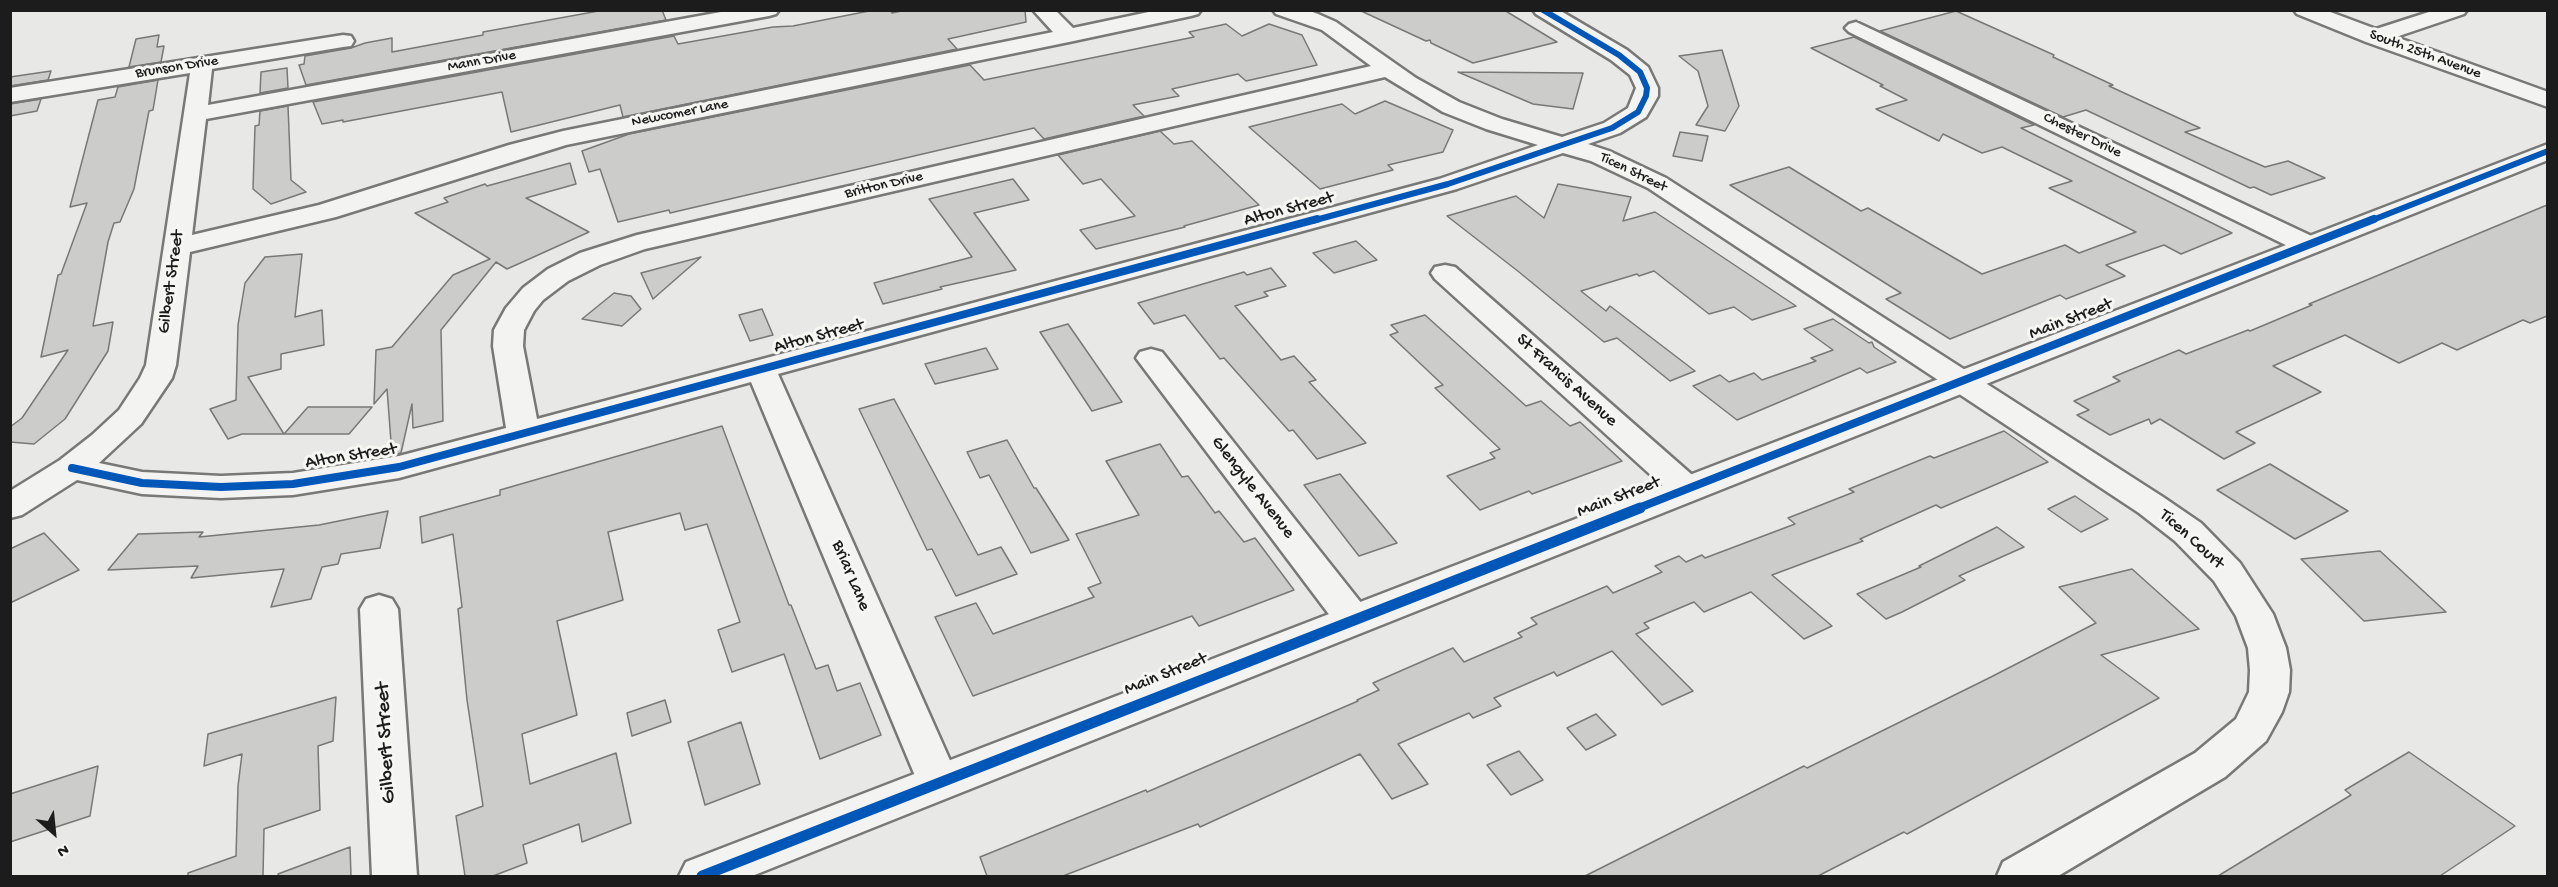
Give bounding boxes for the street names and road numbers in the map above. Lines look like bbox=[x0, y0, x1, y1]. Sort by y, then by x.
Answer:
street label: South 25th Avenue bbox=[2367, 26, 2483, 84]
street label: Mann Drive bbox=[446, 47, 518, 77]
street label: Brunson Drive bbox=[134, 53, 220, 83]
street label: Newcomer Lane bbox=[630, 96, 730, 132]
street label: Chester Drive bbox=[2040, 109, 2124, 163]
street label: Ticen Street bbox=[1596, 149, 1670, 197]
street label: Britton Drive bbox=[843, 168, 925, 204]
street label: Alton Street bbox=[1242, 188, 1336, 232]
street label: Gilbert Street bbox=[154, 229, 190, 335]
street label: Main Street bbox=[2026, 294, 2116, 346]
street label: Alton Street bbox=[772, 315, 866, 359]
street label: St Francis Avenue bbox=[1511, 330, 1621, 432]
street label: Glengyle Avenue bbox=[1205, 433, 1299, 543]
street label: Alton Street bbox=[304, 439, 398, 475]
street label: Main Street bbox=[1574, 472, 1664, 524]
street label: Ticen Court bbox=[2154, 505, 2228, 575]
street label: Briar Lane bbox=[825, 537, 875, 615]
street label: Main Street bbox=[1122, 649, 1210, 701]
street label: Gilbert Street bbox=[371, 682, 403, 804]

